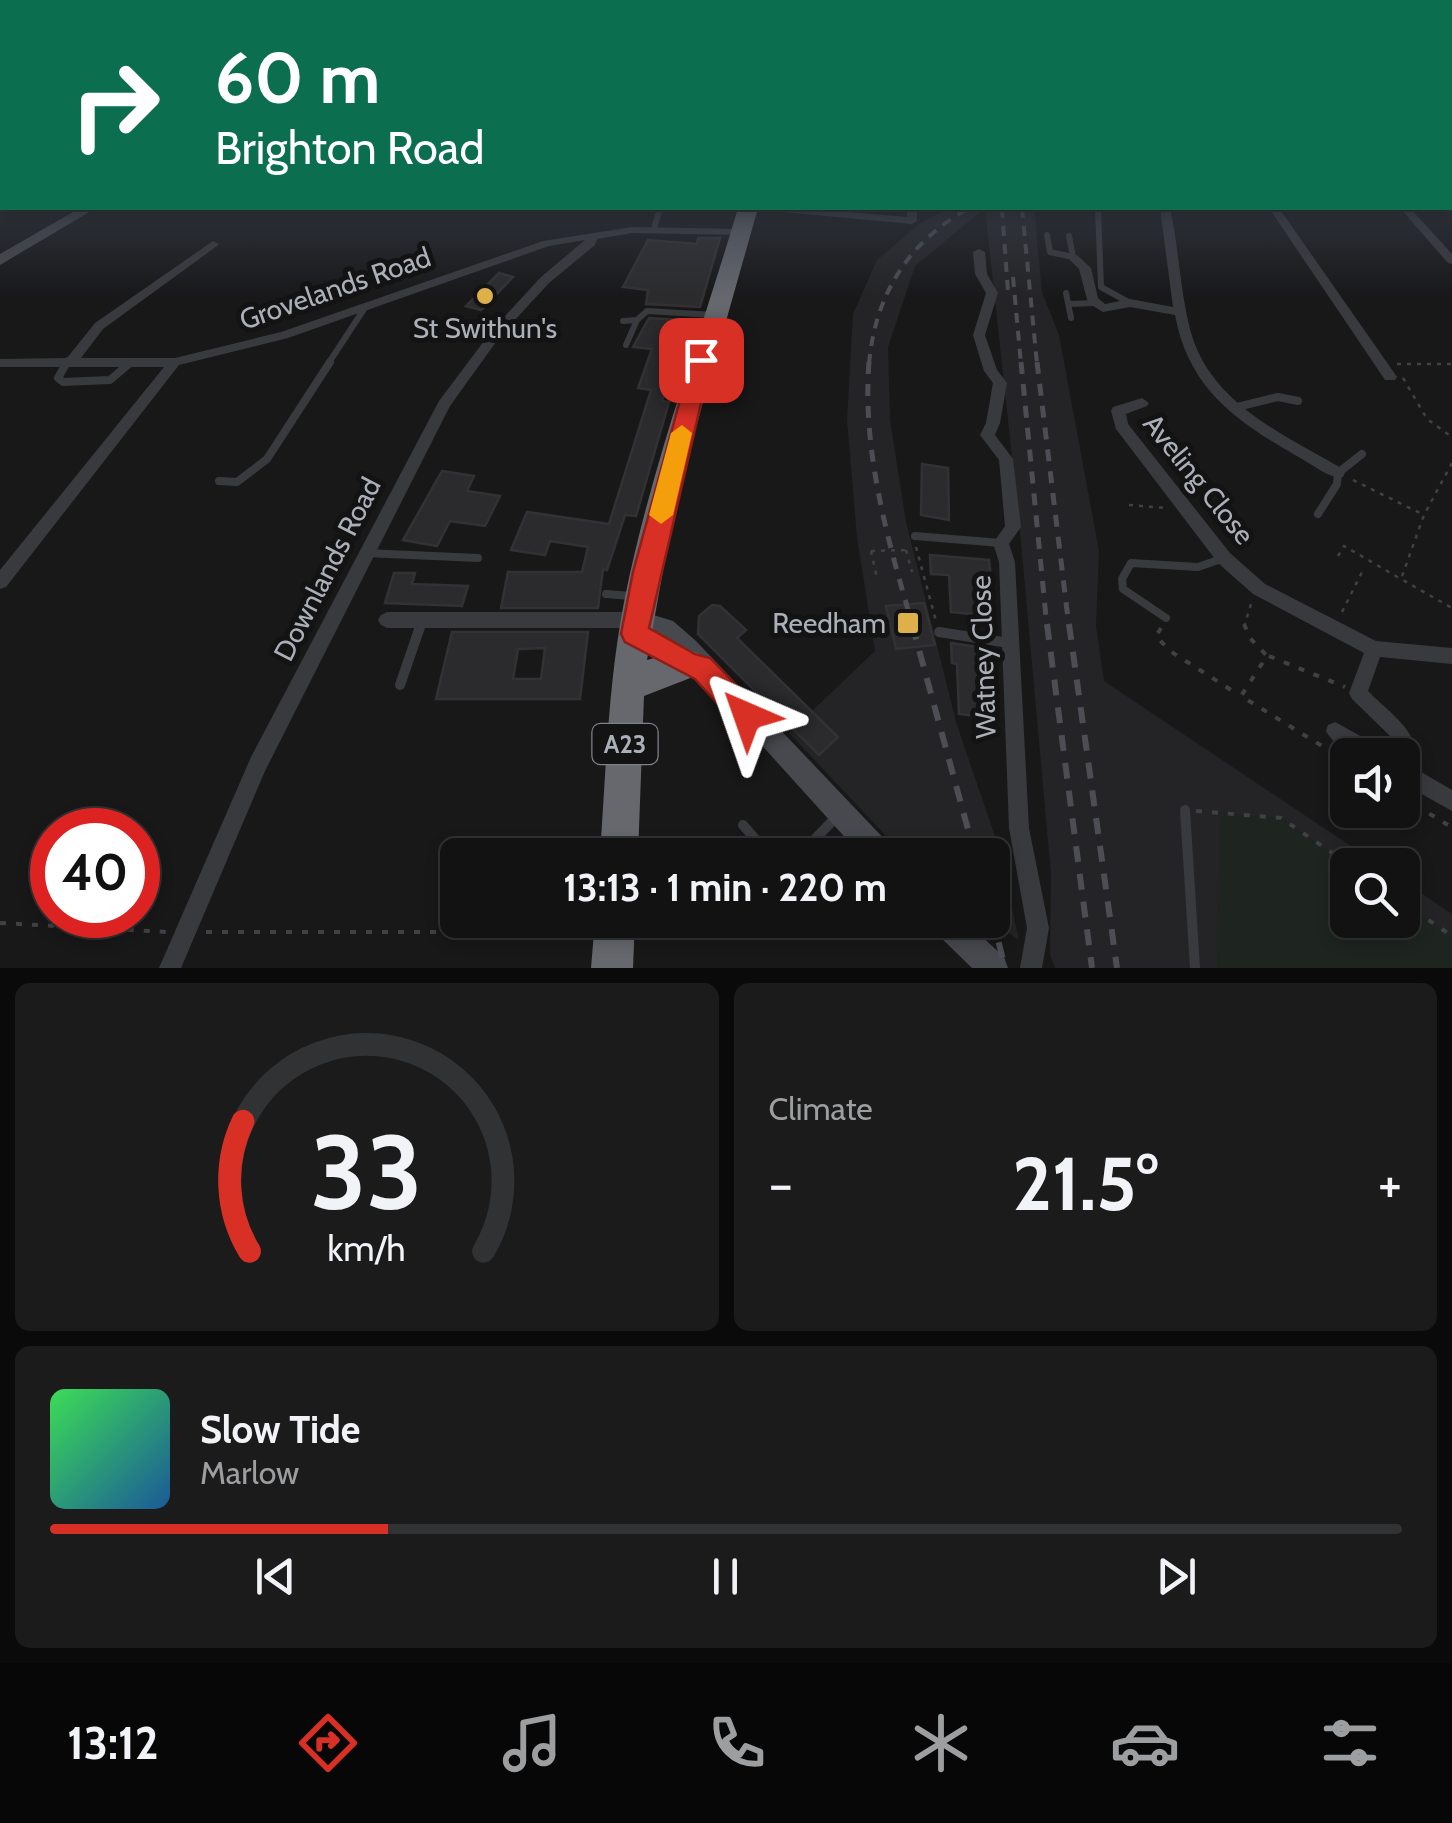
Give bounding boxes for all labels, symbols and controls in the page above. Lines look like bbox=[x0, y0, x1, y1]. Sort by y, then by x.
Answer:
text: 60 m bbox=[215, 35, 380, 121]
icon: right bbox=[50, 40, 180, 170]
text: Brighton Road bbox=[215, 121, 484, 175]
street label: Grovelands Road bbox=[235, 239, 435, 337]
marker: St Swithun's bbox=[474, 285, 496, 307]
place label: St Swithun's bbox=[413, 311, 557, 345]
pin bbox=[659, 318, 744, 403]
icon: arrive bbox=[674, 333, 729, 388]
street label: Aveling Close bbox=[1136, 407, 1262, 551]
street label: Downlands Road bbox=[266, 472, 388, 666]
street label: Watney Close bbox=[963, 575, 1003, 739]
place label: Reedham bbox=[772, 606, 886, 640]
marker: Reedham bbox=[895, 610, 921, 636]
position arrow bbox=[695, 664, 799, 768]
road number: A23 bbox=[592, 724, 658, 764]
map controls bbox=[1330, 738, 1420, 938]
button: sound bbox=[1330, 738, 1420, 828]
speed limit sign: 40 bbox=[30, 808, 160, 938]
button: search bbox=[1330, 848, 1420, 938]
text: 13:13 · 1 min · 220 m bbox=[563, 864, 887, 911]
text: Climate bbox=[769, 1089, 873, 1128]
text: 33 bbox=[311, 1109, 423, 1235]
text: 21.5° bbox=[1012, 1138, 1158, 1229]
text: − bbox=[769, 1150, 793, 1217]
text: + bbox=[1378, 1150, 1402, 1217]
text: km/h bbox=[328, 1227, 406, 1270]
text: Slow Tide bbox=[200, 1406, 360, 1453]
text: Marlow bbox=[200, 1453, 299, 1492]
icon: previous bbox=[248, 1549, 303, 1604]
icon: pause bbox=[698, 1549, 753, 1604]
icon: next bbox=[1149, 1549, 1204, 1604]
icon: directions bbox=[293, 1708, 363, 1778]
icon: music bbox=[497, 1708, 567, 1778]
icon: phone bbox=[702, 1708, 772, 1778]
icon: climate bbox=[906, 1708, 976, 1778]
icon: car bbox=[1110, 1708, 1180, 1778]
icon: filters bbox=[1315, 1708, 1385, 1778]
text: 13:12 bbox=[67, 1716, 158, 1770]

